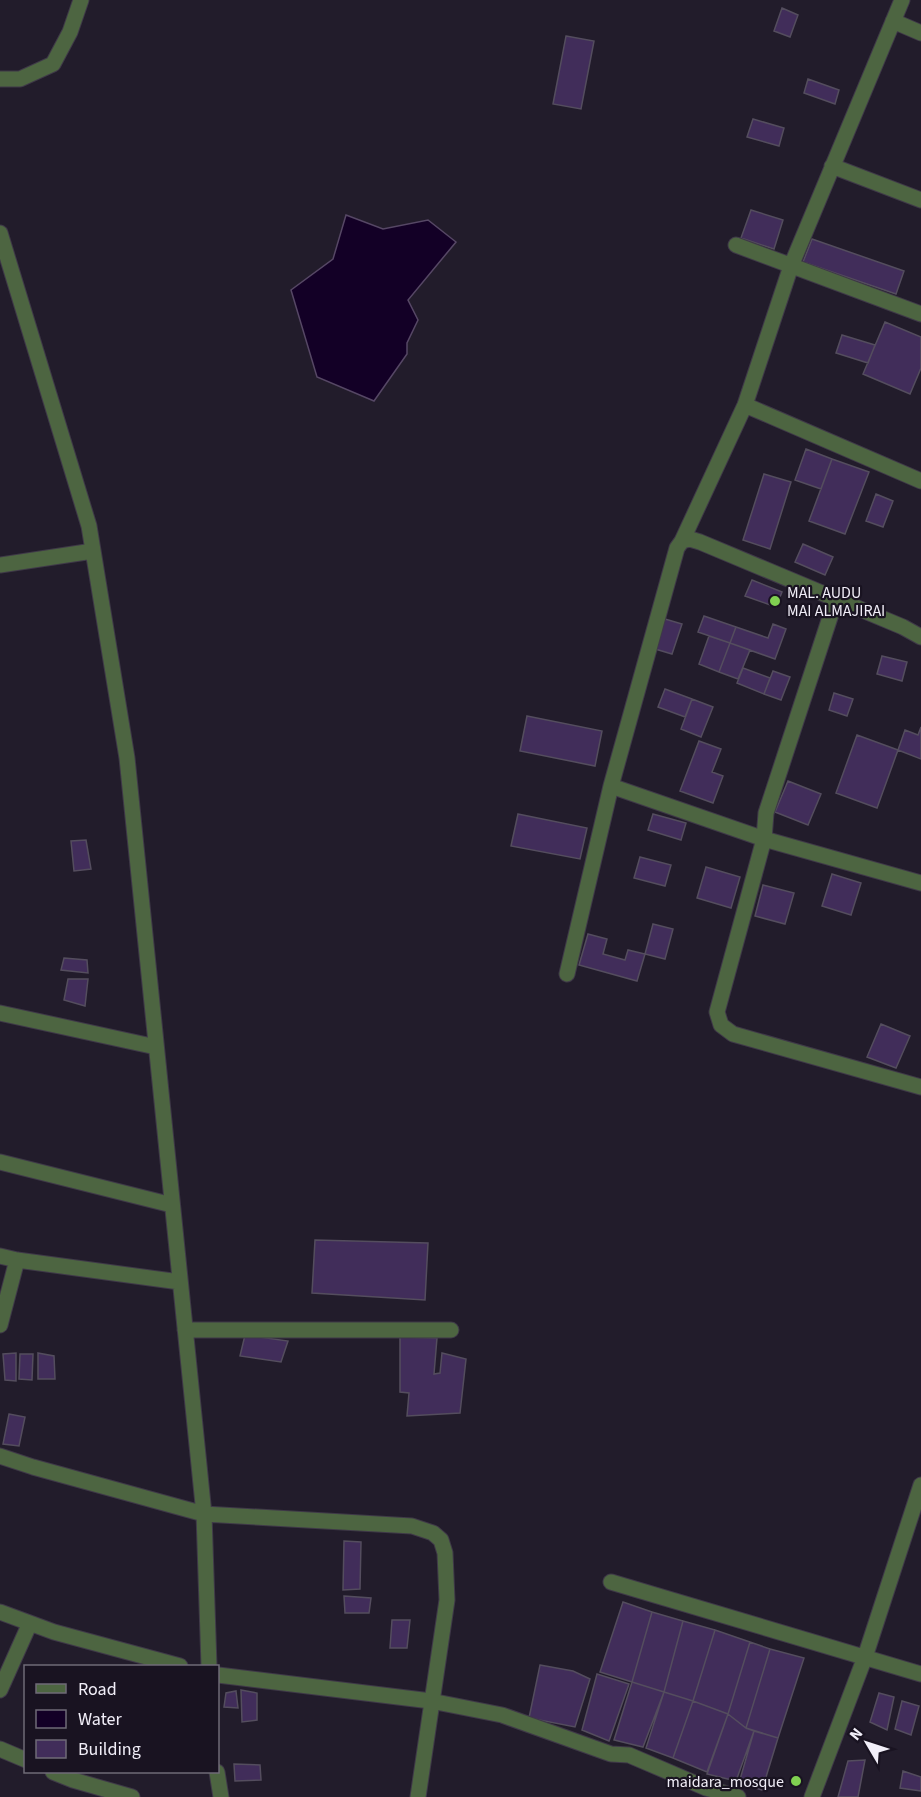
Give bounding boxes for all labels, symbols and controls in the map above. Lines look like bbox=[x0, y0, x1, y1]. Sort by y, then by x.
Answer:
place label: MAL. AUDU MAI ALMAJIRAI bbox=[787, 582, 885, 622]
marker: MAL. AUDU MAI ALMAJIRAI bbox=[768, 594, 782, 608]
legend bbox=[24, 1665, 219, 1773]
text: Road bbox=[78, 1677, 117, 1702]
text: Water bbox=[78, 1707, 122, 1732]
north arrow bbox=[837, 1713, 897, 1773]
text: N bbox=[844, 1723, 868, 1745]
text: Building bbox=[78, 1737, 141, 1762]
place label: maidara_mosque bbox=[666, 1771, 784, 1793]
marker: maidara_mosque bbox=[789, 1774, 803, 1788]

